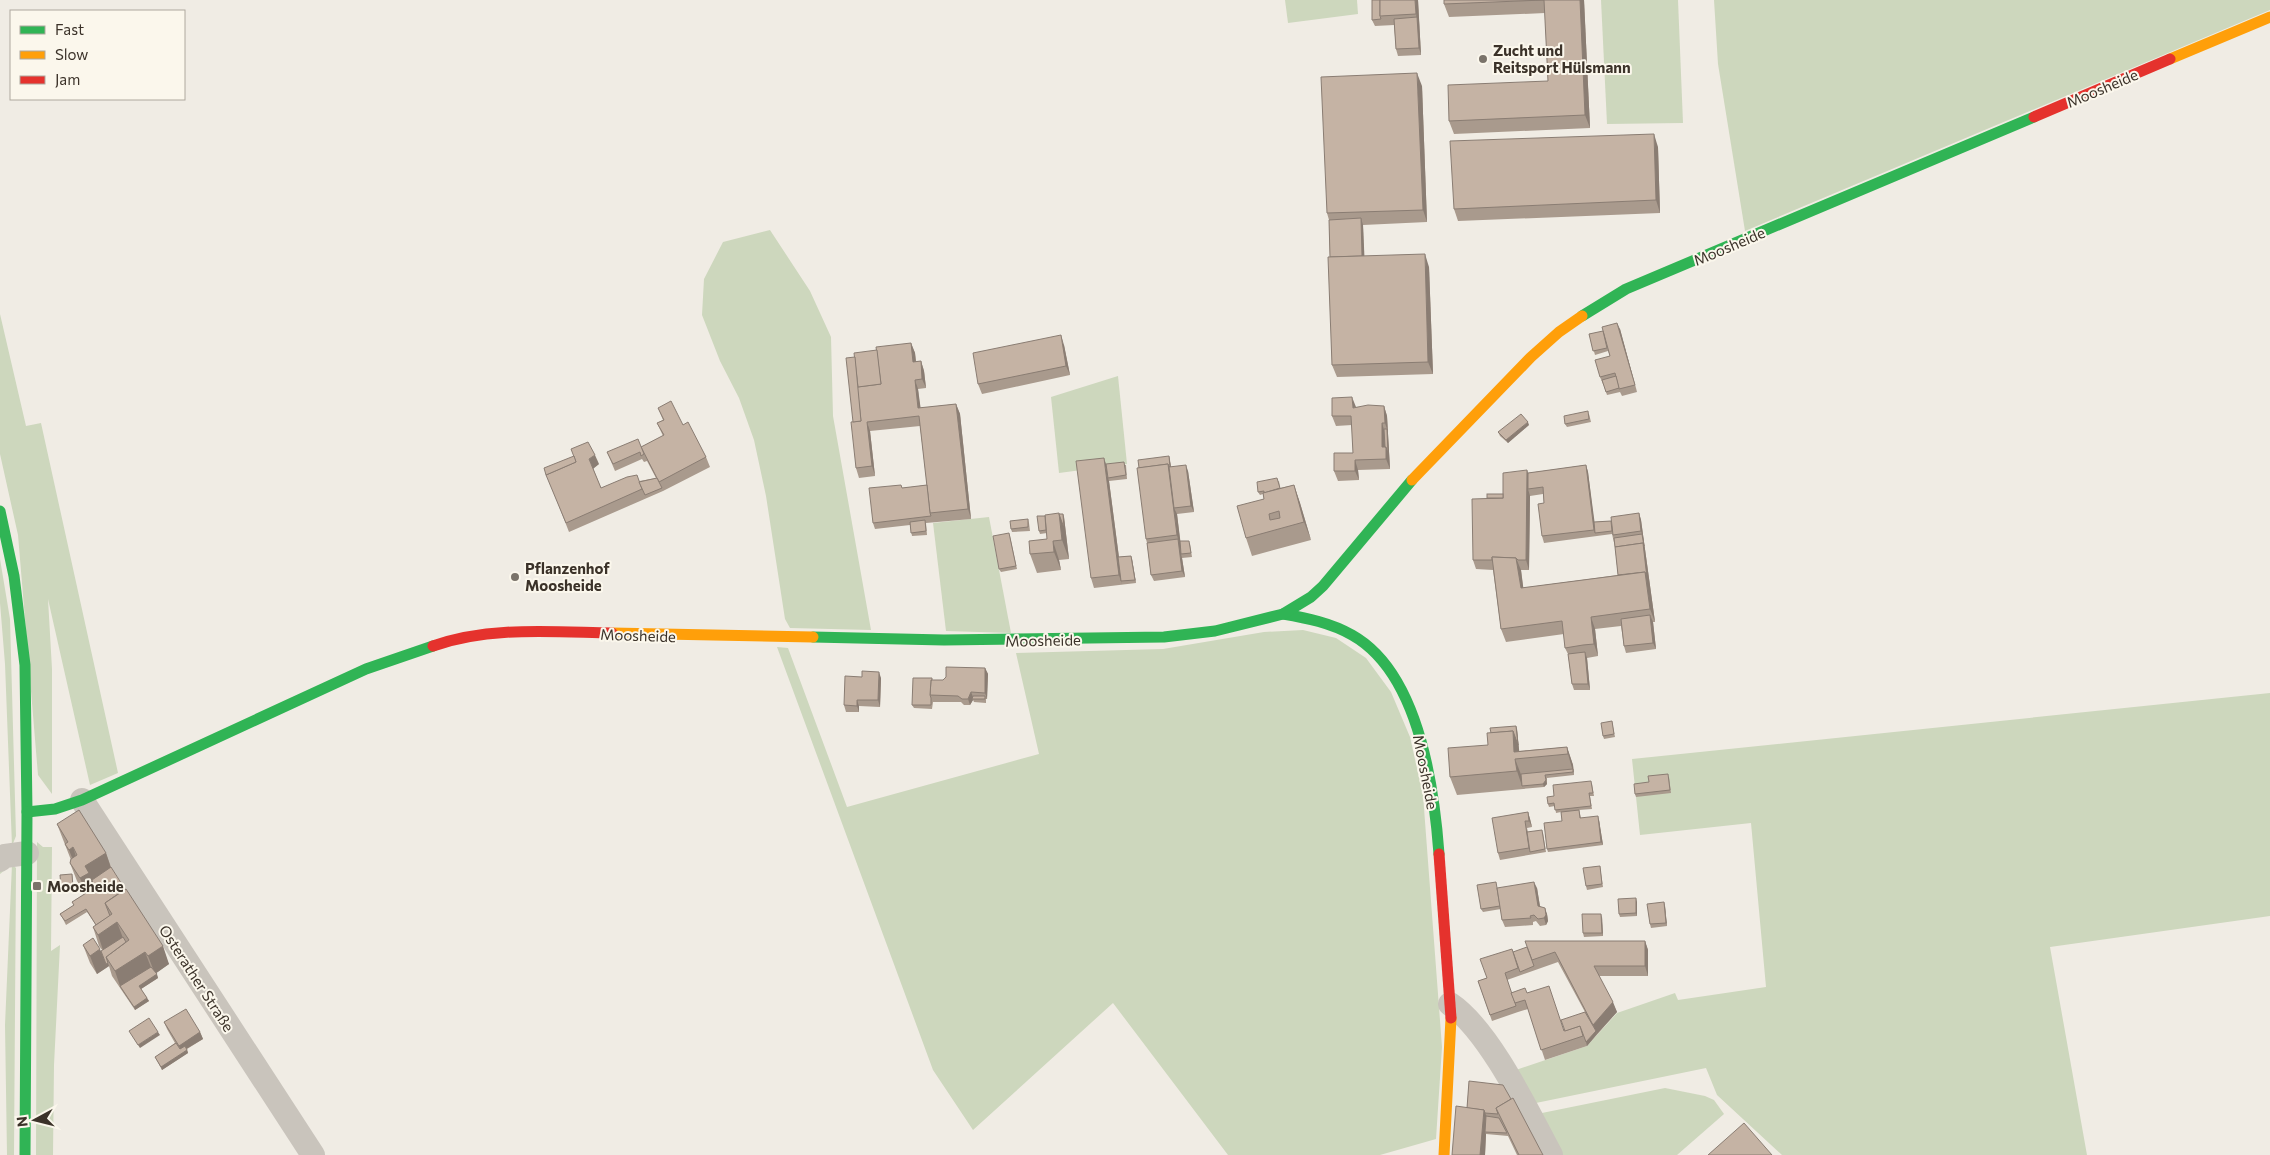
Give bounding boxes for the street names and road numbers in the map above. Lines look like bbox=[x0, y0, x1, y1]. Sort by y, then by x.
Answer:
street label: Moosheide bbox=[2064, 65, 2141, 111]
street label: Moosheide bbox=[1691, 223, 1768, 269]
street label: Moosheide bbox=[600, 625, 676, 645]
street label: Moosheide bbox=[1005, 630, 1081, 650]
street label: Moosheide bbox=[1410, 733, 1442, 811]
street label: Osterather Straße bbox=[156, 921, 238, 1035]

